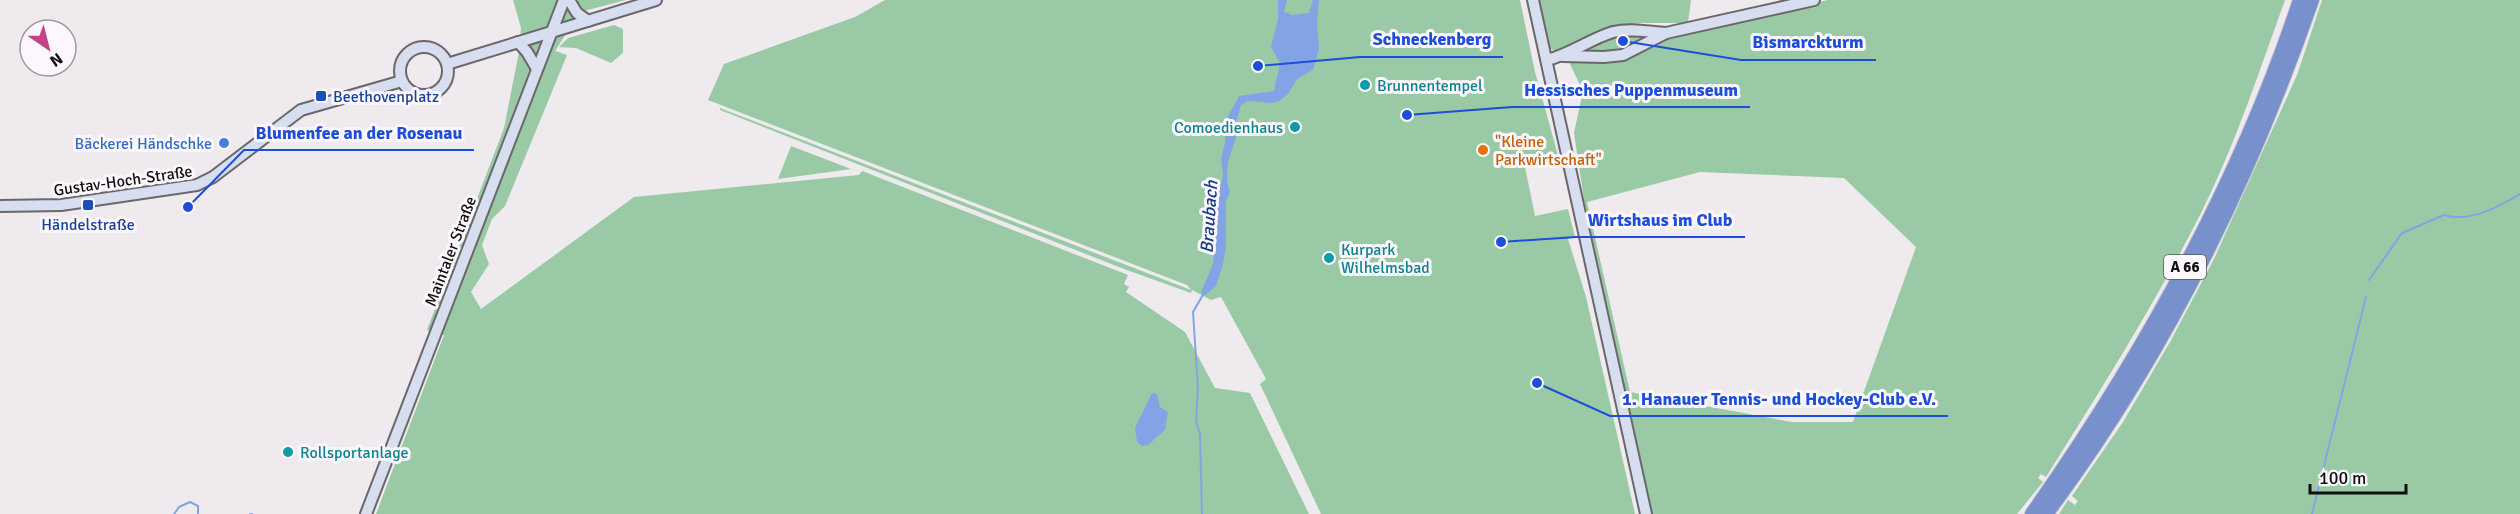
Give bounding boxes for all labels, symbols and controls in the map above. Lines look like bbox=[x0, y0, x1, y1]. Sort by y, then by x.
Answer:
north arrow bbox=[18, 18, 78, 78]
callout: Schneckenberg bbox=[1360, 21, 1503, 57]
callout: Bismarckturm bbox=[1741, 24, 1876, 60]
text: Schneckenberg bbox=[1373, 28, 1492, 50]
text: Bismarckturm bbox=[1752, 31, 1864, 53]
text: N bbox=[46, 48, 66, 71]
callout: Hessisches Puppenmuseum bbox=[1512, 71, 1750, 107]
place label: Brunnentempel bbox=[1377, 76, 1483, 96]
marker: Brunnentempel bbox=[1358, 78, 1372, 92]
text: Hessisches Puppenmuseum bbox=[1524, 79, 1738, 101]
place label: Beethovenplatz bbox=[333, 87, 439, 107]
marker: Beethovenplatz bbox=[314, 89, 328, 103]
callout: Blumenfee an der Rosenau bbox=[244, 114, 474, 150]
place label: Comoedienhaus bbox=[1174, 118, 1283, 138]
marker: Comoedienhaus bbox=[1288, 120, 1302, 134]
text: Blumenfee an der Rosenau bbox=[256, 122, 462, 144]
place label: "Kleine Parkwirtschaft" bbox=[1495, 132, 1602, 170]
place label: Bäckerei Händschke bbox=[74, 134, 212, 154]
marker: Bäckerei Händschke bbox=[217, 136, 231, 150]
marker: "Kleine Parkwirtschaft" bbox=[1476, 143, 1490, 157]
street label: Gustav-Hoch-Straße bbox=[53, 161, 194, 201]
water label: Braubach bbox=[1195, 179, 1223, 254]
street label: Maintaler Straße bbox=[421, 194, 481, 309]
marker: Händelstraße bbox=[81, 198, 95, 212]
callout: Wirtshaus im Club bbox=[1576, 201, 1745, 237]
text: Wirtshaus im Club bbox=[1588, 209, 1733, 231]
place label: Händelstraße bbox=[41, 215, 135, 235]
place label: Kurpark Wilhelmsbad bbox=[1341, 240, 1430, 278]
marker: Kurpark Wilhelmsbad bbox=[1322, 251, 1336, 265]
road number: A 66 bbox=[2164, 255, 2206, 279]
callout: 1. Hanauer Tennis- und Hockey-Club e.V. bbox=[1610, 380, 1948, 416]
text: 1. Hanauer Tennis- und Hockey-Club e.V. bbox=[1622, 388, 1936, 410]
place label: Rollsportanlage bbox=[300, 443, 409, 463]
marker: Rollsportanlage bbox=[281, 445, 295, 459]
scale bar bbox=[2310, 457, 2406, 495]
text: 100 m bbox=[2319, 467, 2366, 489]

